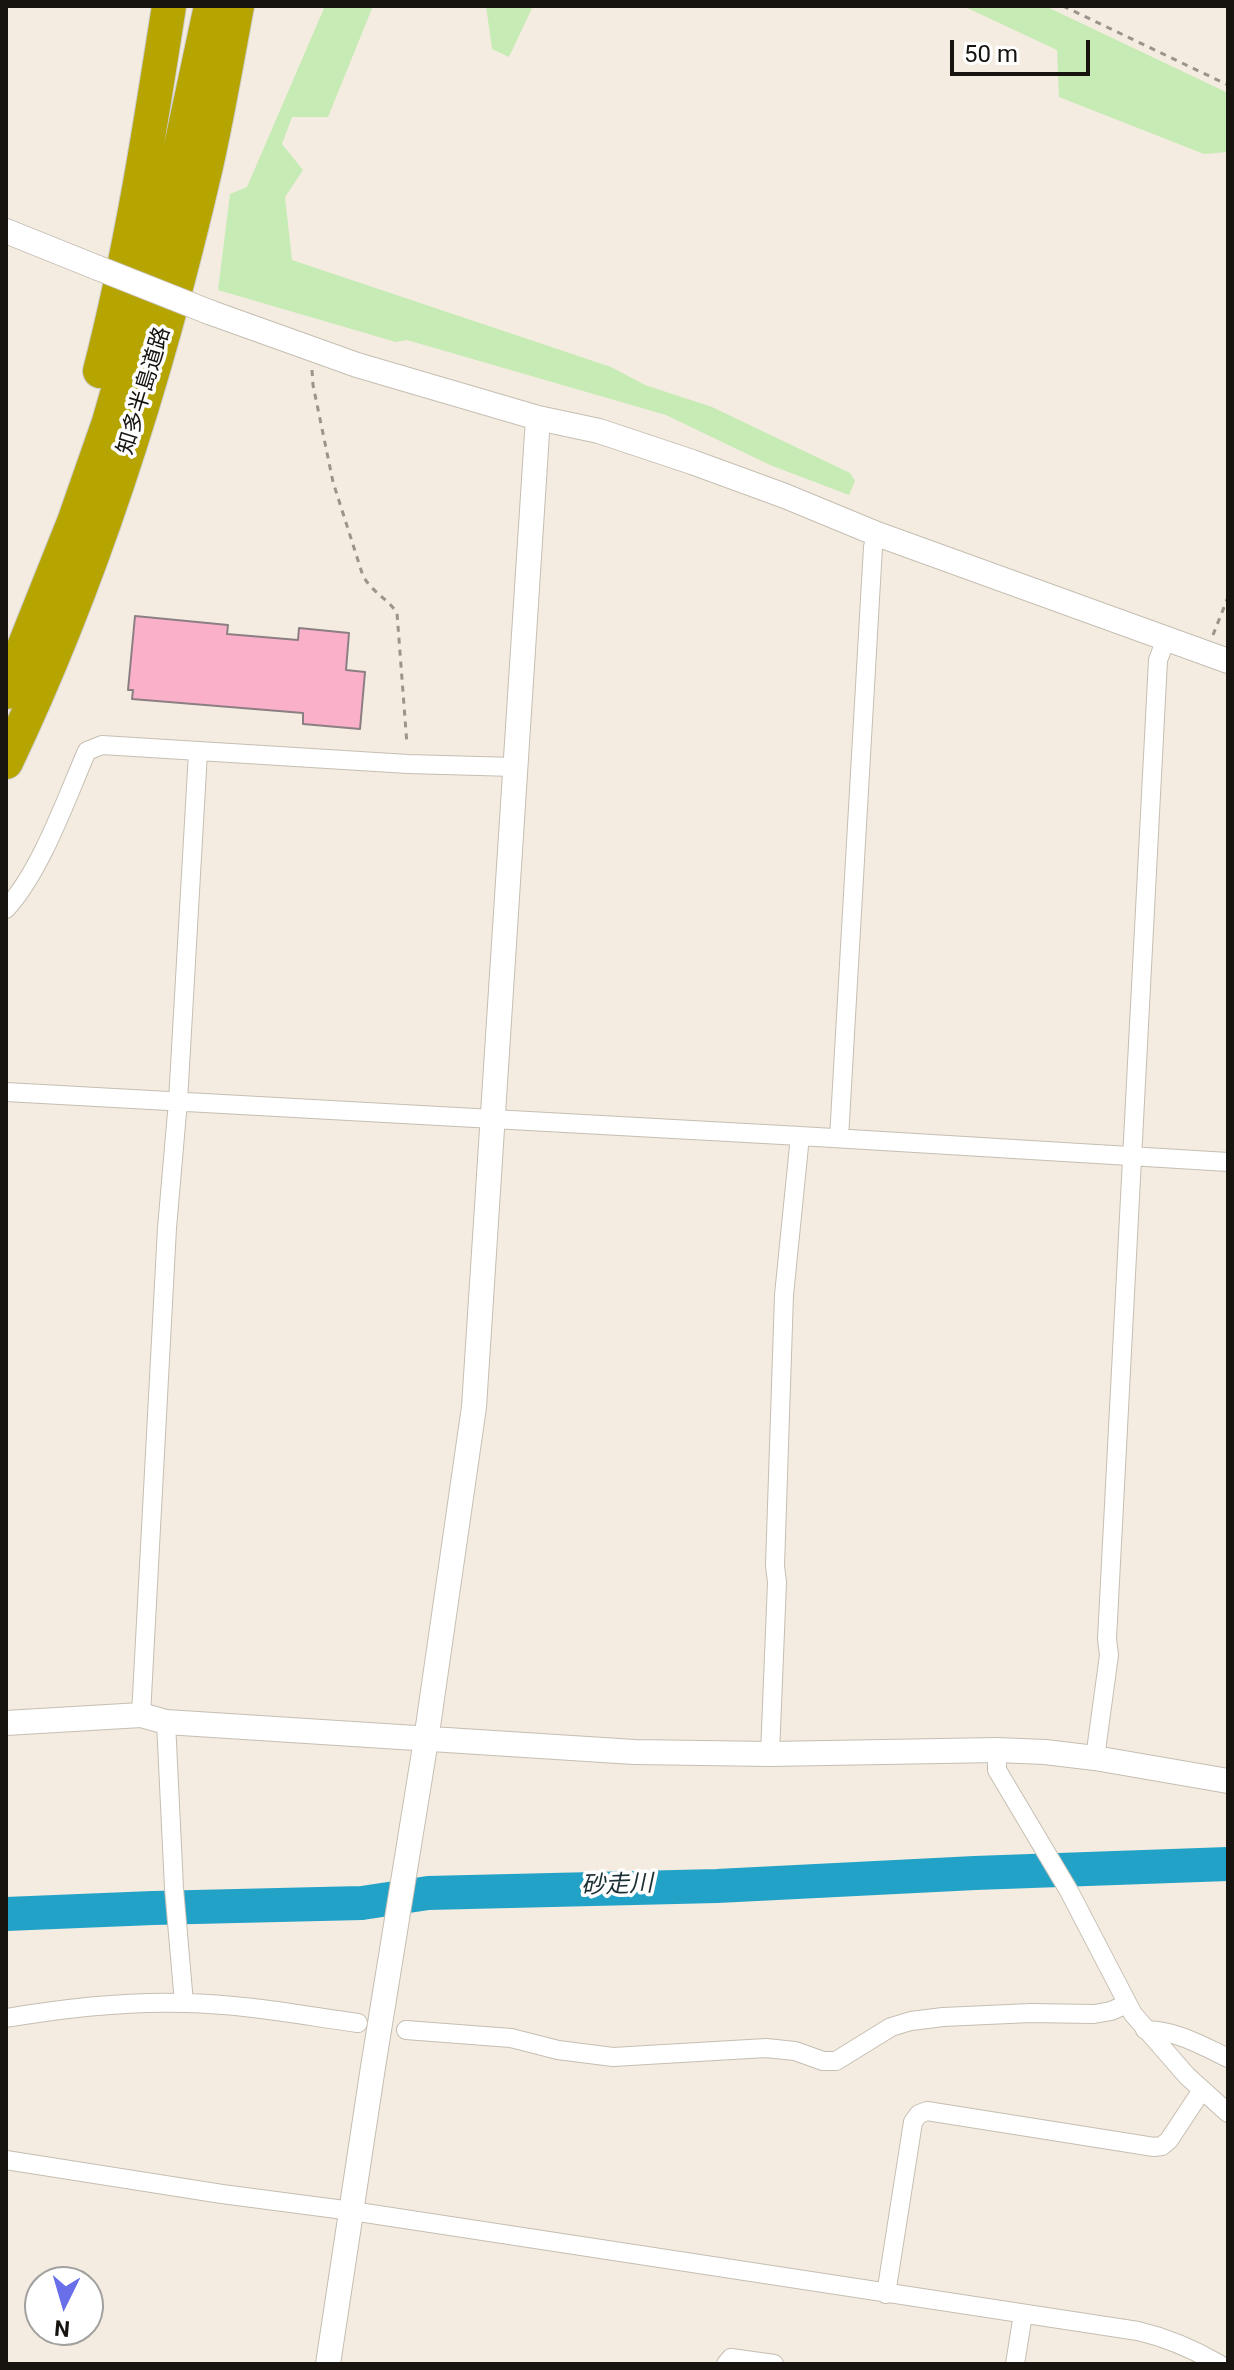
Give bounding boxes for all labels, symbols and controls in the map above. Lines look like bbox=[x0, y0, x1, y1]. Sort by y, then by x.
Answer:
scale bar bbox=[954, 24, 1094, 74]
text: 50 m bbox=[964, 40, 1018, 68]
street label: 知多半島道路 bbox=[113, 324, 177, 458]
water label: 砂走川 bbox=[581, 1870, 653, 1902]
north arrow bbox=[24, 2266, 104, 2346]
text: N bbox=[53, 2315, 71, 2342]

